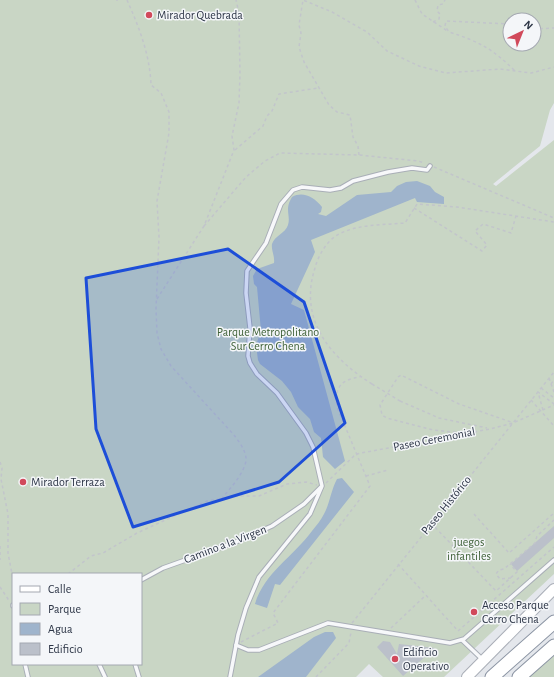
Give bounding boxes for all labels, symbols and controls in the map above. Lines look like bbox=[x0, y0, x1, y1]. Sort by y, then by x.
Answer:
place label: Mirador Quebrada bbox=[157, 9, 243, 22]
marker: Mirador Quebrada bbox=[144, 10, 154, 20]
north arrow bbox=[502, 12, 542, 52]
text: N bbox=[522, 18, 535, 32]
park label: Parque Metropolitano Sur Cerro Chena bbox=[217, 326, 319, 352]
street label: Paseo Ceremonial bbox=[392, 425, 476, 453]
street label: Paseo Histórico bbox=[419, 473, 473, 537]
place label: Mirador Terraza bbox=[31, 476, 105, 488]
marker: Mirador Terraza bbox=[18, 477, 28, 487]
street label: Camino a la Virgen bbox=[182, 523, 268, 565]
park label: juegos infantiles bbox=[447, 536, 491, 562]
legend bbox=[12, 573, 142, 665]
text: Calle bbox=[48, 583, 71, 595]
place label: Acceso Parque Cerro Chena bbox=[482, 599, 549, 625]
text: Parque bbox=[48, 603, 81, 615]
marker: Acceso Parque Cerro Chena bbox=[469, 607, 479, 617]
text: Agua bbox=[48, 623, 73, 635]
text: Edificio bbox=[48, 643, 83, 655]
place label: Edificio Operativo bbox=[403, 646, 449, 672]
marker: Edificio Operativo bbox=[390, 654, 400, 664]

